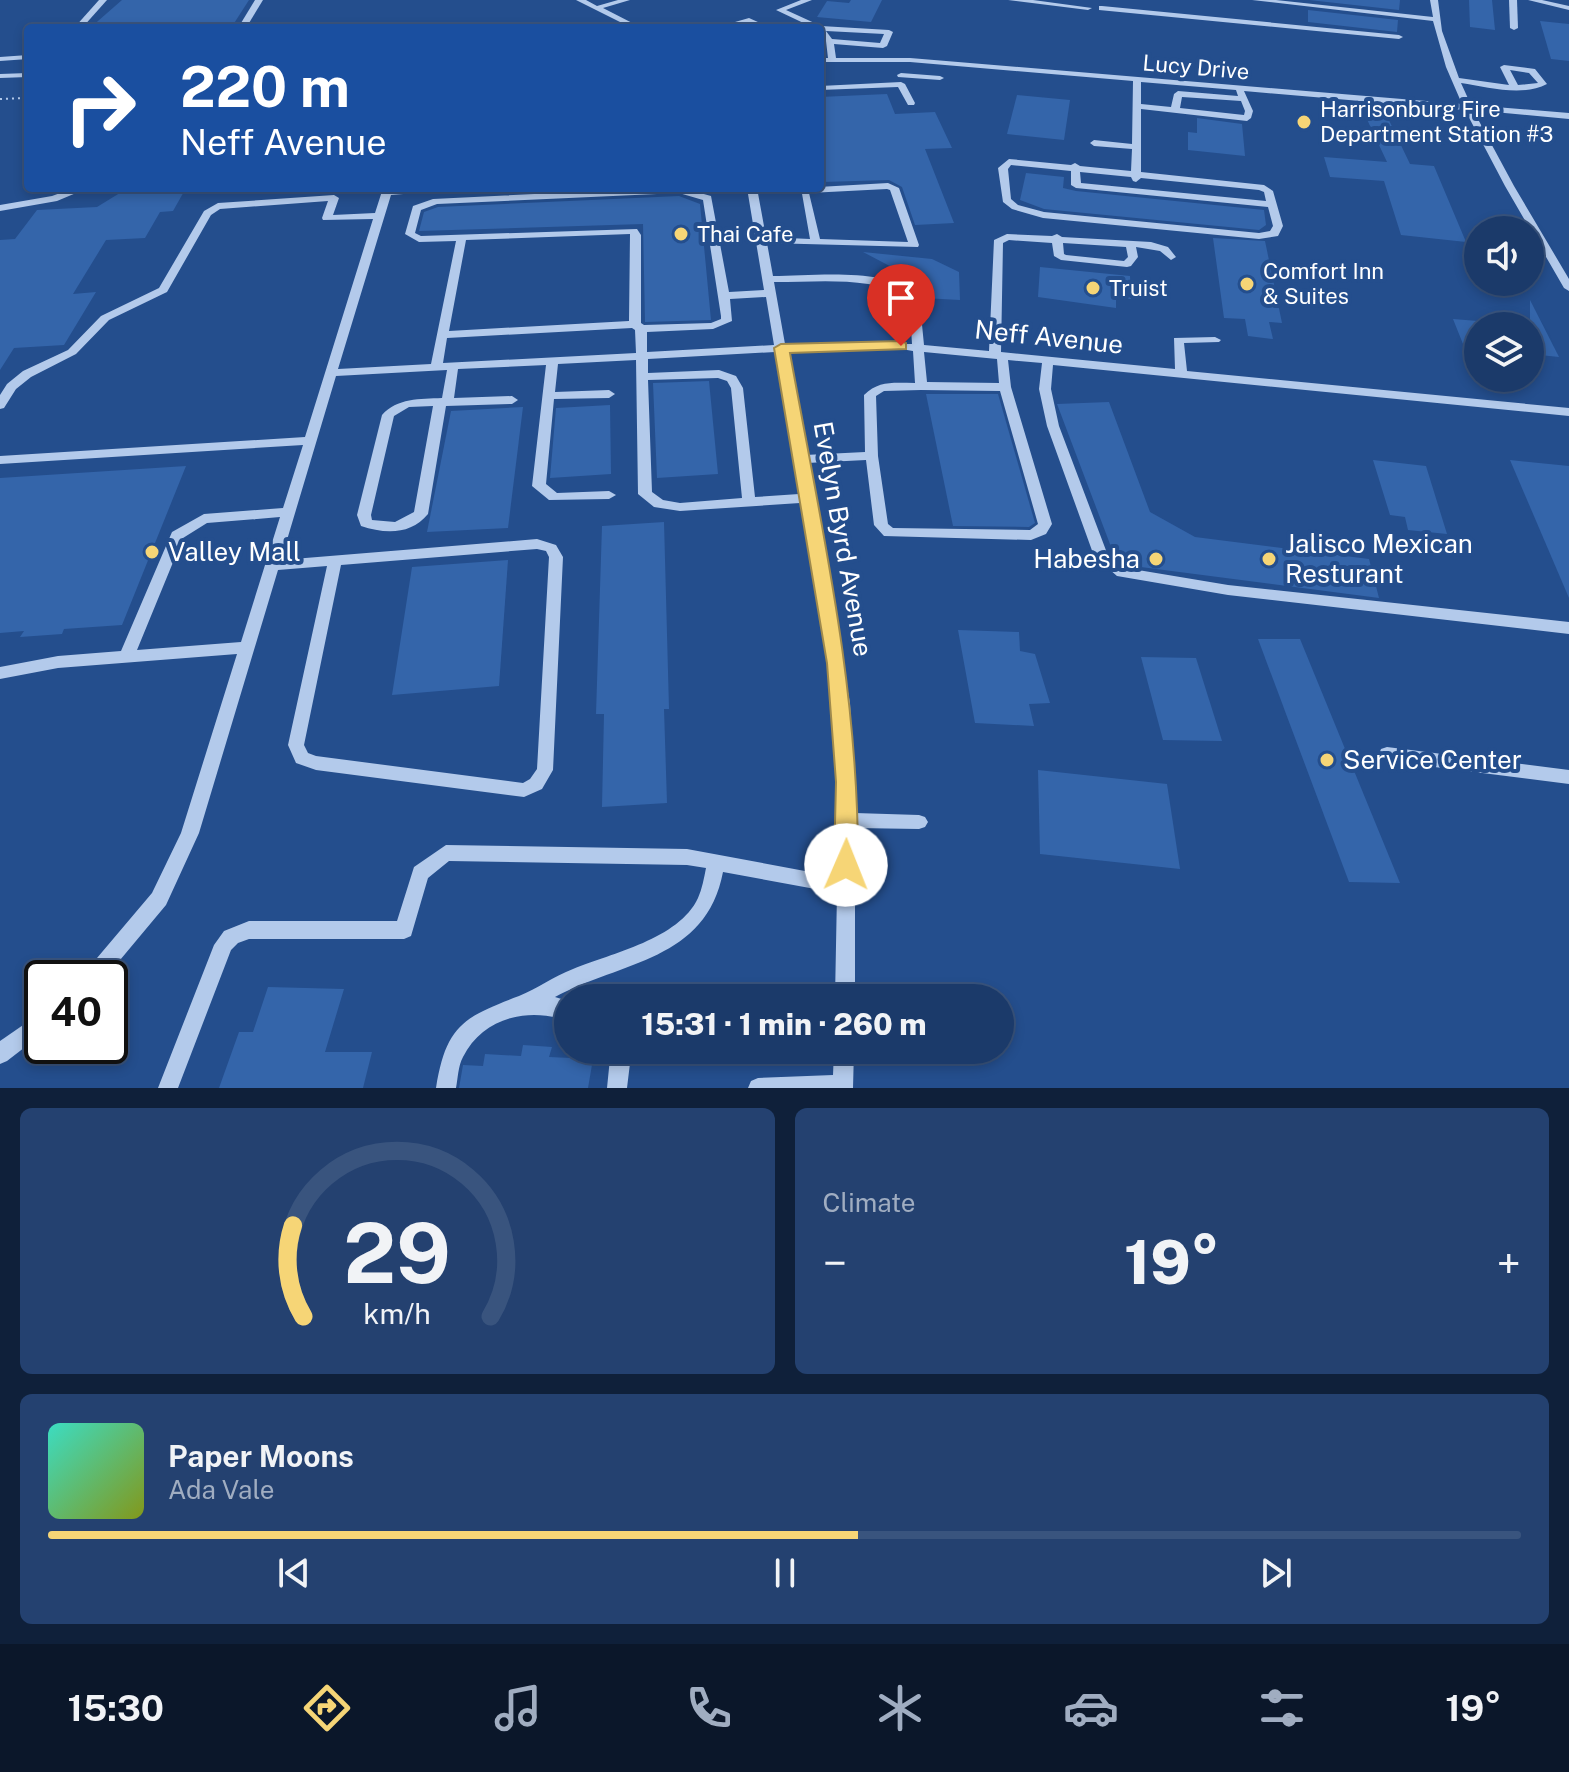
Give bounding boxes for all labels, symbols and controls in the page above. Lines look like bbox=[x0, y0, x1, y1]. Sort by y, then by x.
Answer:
street label: Lucy Drive bbox=[1142, 49, 1250, 85]
text: 220 m bbox=[180, 54, 350, 120]
icon: right bbox=[48, 56, 152, 160]
place label: Harrisonburg Fire Department Station #3 bbox=[1320, 96, 1553, 147]
marker: Harrisonburg Fire Department Station #3 bbox=[1295, 113, 1313, 131]
text: Neff Avenue bbox=[180, 121, 387, 163]
map controls bbox=[1464, 216, 1544, 392]
button: sound bbox=[1464, 216, 1544, 296]
place label: Thai Cafe bbox=[697, 221, 794, 247]
marker: Thai Cafe bbox=[672, 225, 690, 243]
place label: Comfort Inn & Suites bbox=[1263, 258, 1384, 309]
pin bbox=[867, 264, 935, 346]
place label: Truist bbox=[1109, 275, 1168, 301]
marker: Comfort Inn & Suites bbox=[1238, 275, 1256, 293]
icon: arrive bbox=[879, 276, 923, 320]
marker: Truist bbox=[1084, 279, 1102, 297]
button: layers bbox=[1464, 312, 1544, 392]
street label: Neff Avenue bbox=[973, 313, 1125, 360]
street label: Evelyn Byrd Avenue bbox=[808, 419, 879, 659]
place label: Jalisco Mexican Resturant bbox=[1285, 528, 1473, 589]
place label: Valley Mall bbox=[168, 536, 301, 567]
marker: Valley Mall bbox=[143, 543, 161, 561]
place label: Habesha bbox=[1033, 543, 1140, 574]
marker: Habesha bbox=[1147, 550, 1165, 568]
marker: Jalisco Mexican Resturant bbox=[1260, 550, 1278, 568]
place label: Service Center bbox=[1343, 744, 1522, 775]
marker: Service Center bbox=[1318, 751, 1336, 769]
position arrow bbox=[804, 823, 888, 907]
speed limit sign: 40 bbox=[24, 960, 128, 1064]
text: 15:31 · 1 min · 260 m bbox=[641, 1006, 927, 1042]
text: Climate bbox=[823, 1187, 916, 1218]
text: 29 bbox=[343, 1204, 451, 1302]
text: 19° bbox=[1124, 1227, 1220, 1298]
text: − bbox=[823, 1237, 847, 1289]
text: + bbox=[1497, 1237, 1521, 1289]
text: km/h bbox=[364, 1297, 431, 1330]
text: Paper Moons bbox=[168, 1438, 354, 1474]
text: Ada Vale bbox=[168, 1474, 274, 1505]
icon: previous bbox=[272, 1551, 316, 1595]
icon: pause bbox=[763, 1551, 807, 1595]
icon: next bbox=[1254, 1551, 1298, 1595]
icon: directions bbox=[299, 1680, 355, 1736]
icon: music bbox=[490, 1680, 546, 1736]
icon: phone bbox=[681, 1680, 737, 1736]
icon: climate bbox=[872, 1680, 928, 1736]
icon: car bbox=[1063, 1680, 1119, 1736]
icon: filters bbox=[1254, 1680, 1310, 1736]
text: 15:30 bbox=[68, 1687, 164, 1729]
text: 19° bbox=[1445, 1687, 1501, 1729]

